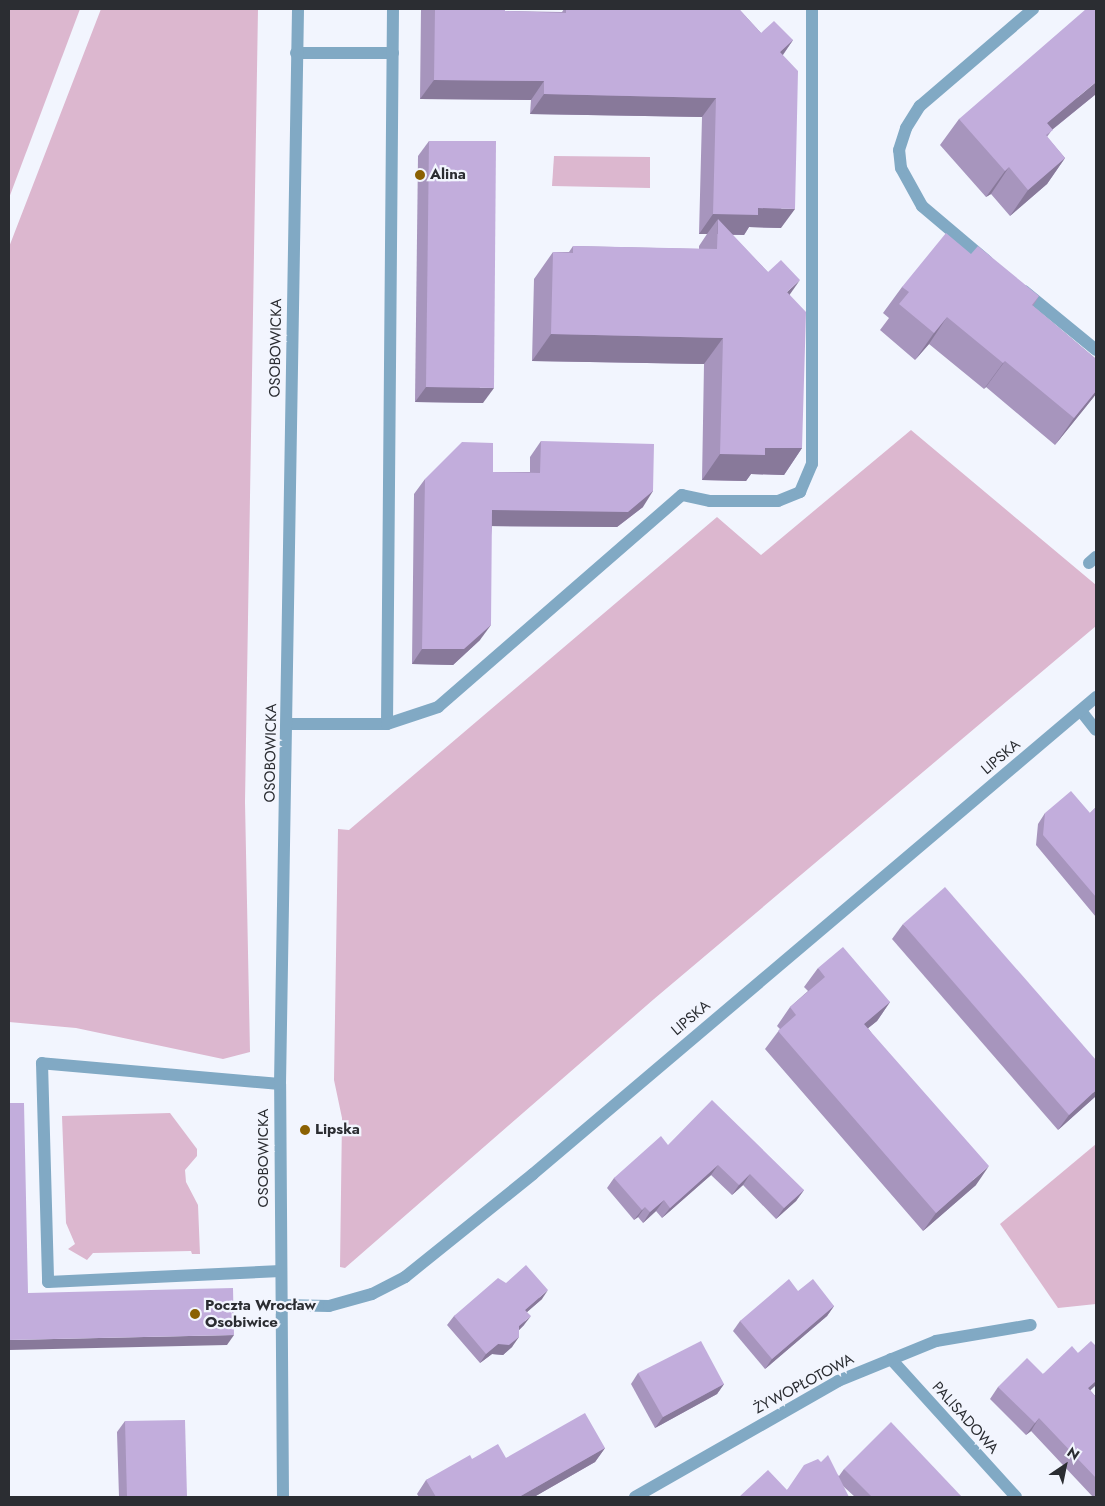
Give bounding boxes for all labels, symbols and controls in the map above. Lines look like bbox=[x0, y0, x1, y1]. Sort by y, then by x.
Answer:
place label: Alina bbox=[430, 166, 466, 184]
marker: Alina bbox=[414, 169, 426, 181]
street label: OSOBOWICKA bbox=[266, 298, 286, 398]
street label: OSOBOWICKA bbox=[261, 703, 281, 803]
street label: LIPSKA bbox=[978, 736, 1024, 778]
street label: LIPSKA bbox=[668, 997, 714, 1039]
street label: OSOBOWICKA bbox=[255, 1109, 273, 1207]
place label: Lipska bbox=[315, 1121, 360, 1139]
marker: Lipska bbox=[299, 1124, 311, 1136]
place label: Poczta Wrocław Osobiwice bbox=[205, 1296, 316, 1331]
marker: Poczta Wrocław Osobiwice bbox=[189, 1308, 201, 1320]
street label: ŻYWOPŁOTOWA bbox=[751, 1350, 857, 1418]
street label: PALISADOWA bbox=[928, 1378, 1002, 1458]
north arrow bbox=[1040, 1441, 1090, 1491]
text: N bbox=[1063, 1442, 1084, 1465]

